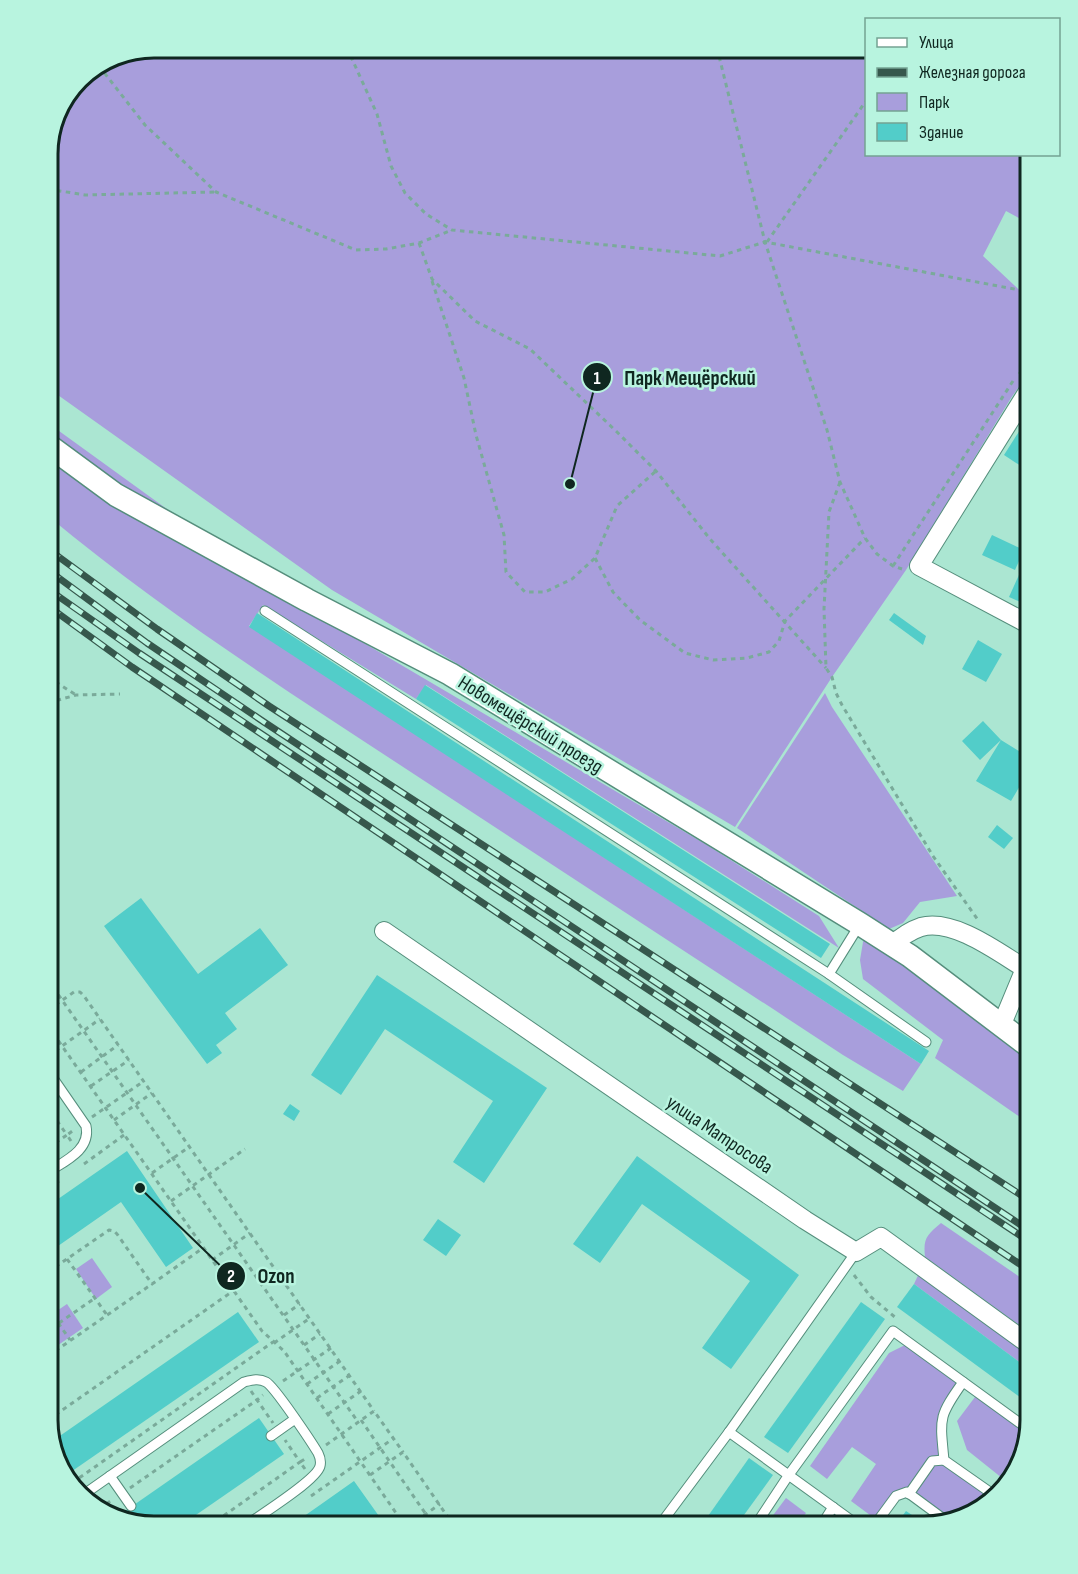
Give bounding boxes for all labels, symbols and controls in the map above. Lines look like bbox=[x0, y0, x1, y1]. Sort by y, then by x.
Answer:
legend bbox=[865, 18, 1060, 156]
text: Улица bbox=[919, 32, 954, 53]
text: Железная дорога bbox=[919, 62, 1026, 83]
text: Парк bbox=[919, 92, 950, 113]
text: Здание bbox=[919, 122, 964, 143]
callout: Парк Мещёрский bbox=[582, 358, 767, 397]
text: Парк Мещёрский bbox=[624, 366, 756, 391]
text: 1 bbox=[593, 368, 601, 389]
street label: Новомещёрский проезд bbox=[454, 671, 607, 779]
street label: улица Матросова bbox=[662, 1090, 777, 1179]
callout: Ozon bbox=[216, 1256, 307, 1295]
text: Ozon bbox=[257, 1264, 295, 1289]
text: 2 bbox=[227, 1266, 235, 1287]

